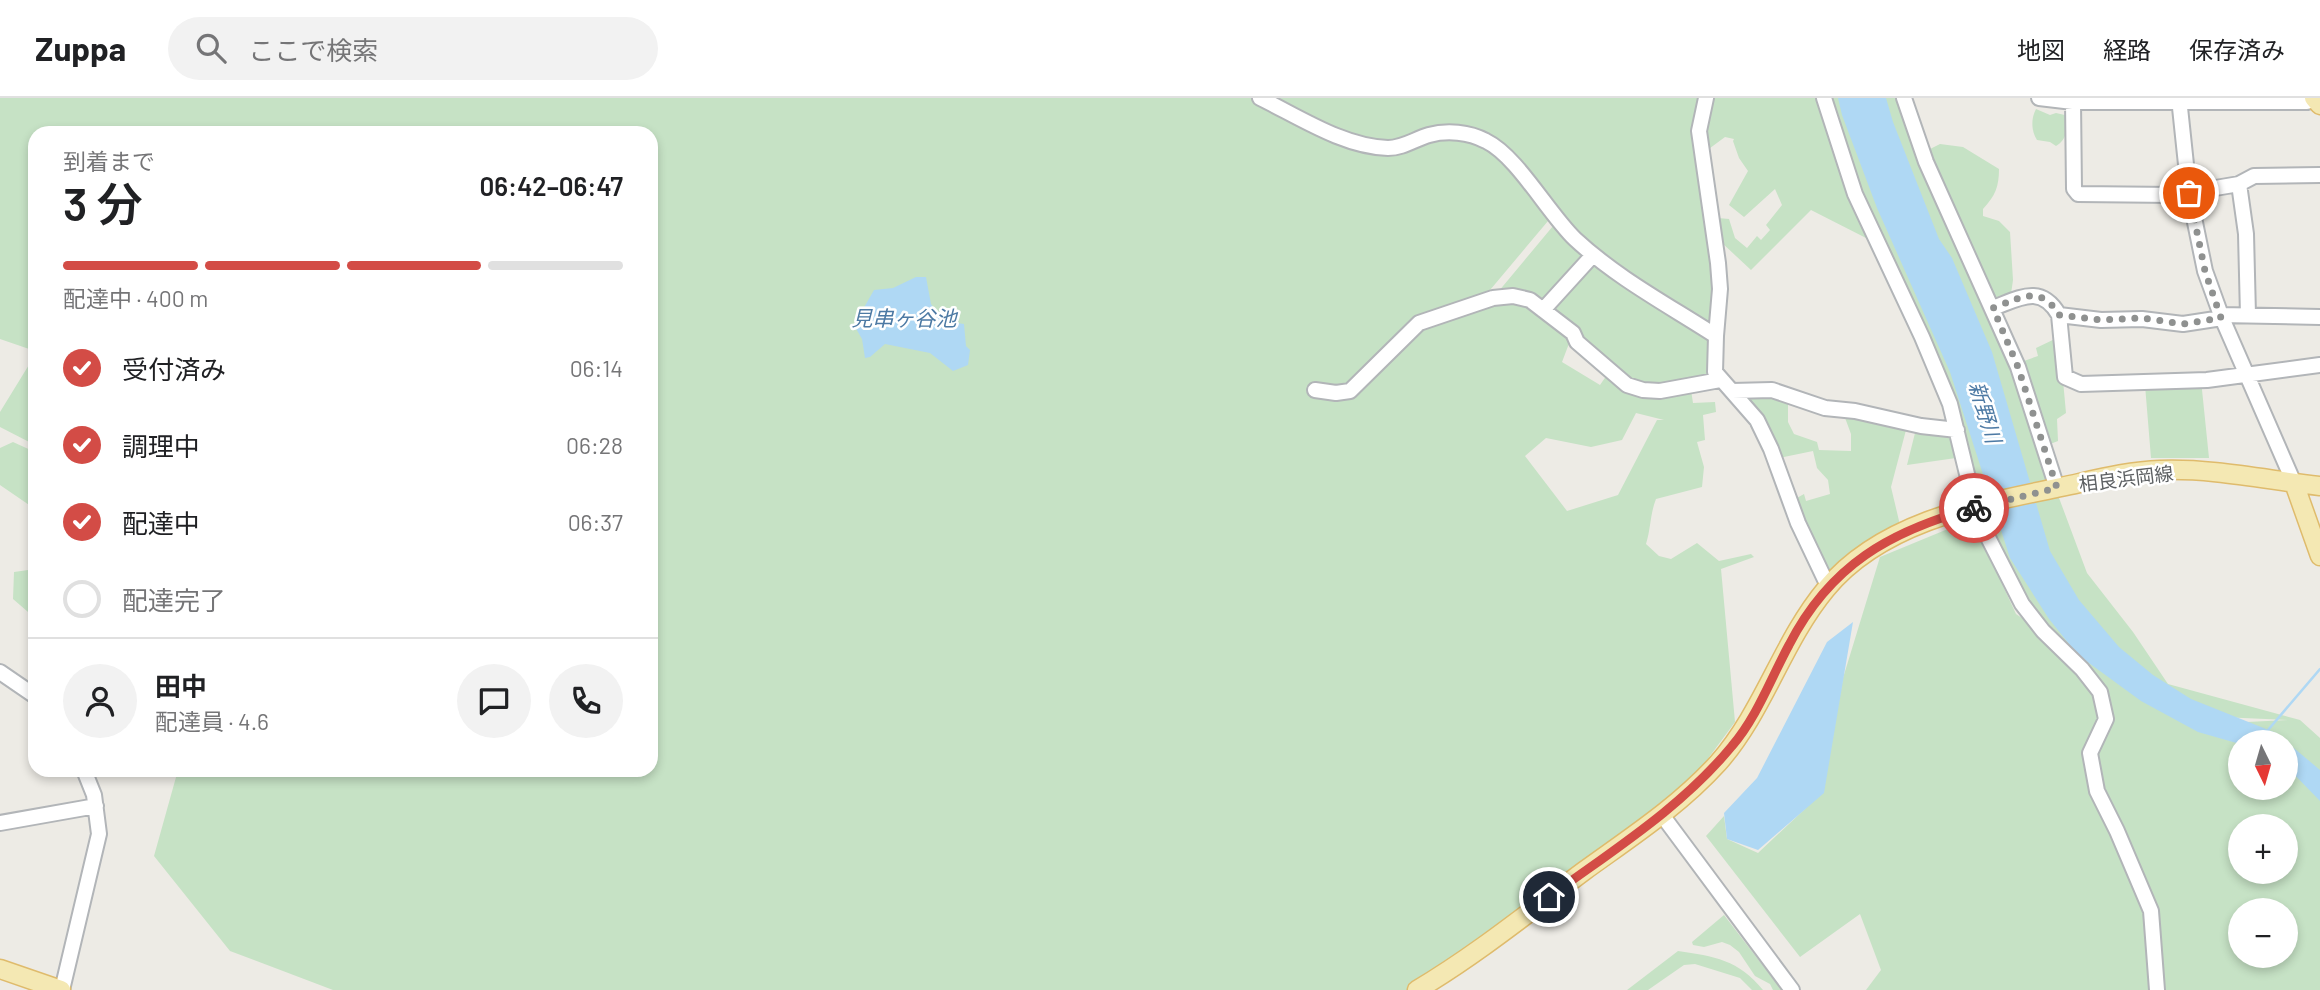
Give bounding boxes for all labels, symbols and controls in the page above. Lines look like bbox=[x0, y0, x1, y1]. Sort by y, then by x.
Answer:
search box bbox=[168, 17, 658, 80]
text: Zuppa bbox=[35, 28, 126, 68]
icon: search bbox=[192, 29, 230, 67]
text: ここで検索 bbox=[248, 34, 378, 65]
text: 地図 bbox=[2017, 35, 2065, 64]
text: 経路 bbox=[2103, 35, 2151, 64]
text: 保存済み bbox=[2189, 35, 2285, 64]
text: 到着まで bbox=[63, 147, 155, 175]
pin bbox=[2159, 163, 2219, 223]
text: 06:42–06:47 bbox=[479, 170, 623, 201]
icon: bag bbox=[2170, 174, 2208, 212]
text: 3 分 bbox=[63, 175, 143, 230]
text: 配達中 · 400 m bbox=[63, 284, 208, 312]
water label: 見串ヶ谷池 bbox=[852, 305, 958, 330]
icon: check bbox=[63, 349, 101, 387]
text: 受付済み bbox=[122, 353, 226, 384]
text: 06:14 bbox=[570, 354, 623, 382]
water label: 新野川 bbox=[1965, 378, 2008, 448]
icon: check bbox=[63, 426, 101, 464]
text: 調理中 bbox=[122, 430, 200, 461]
text: 06:28 bbox=[566, 431, 623, 459]
street label: 相良浜岡線 bbox=[2077, 461, 2175, 495]
courier bbox=[1939, 473, 2009, 543]
icon: bike bbox=[1955, 489, 1993, 527]
icon: check bbox=[63, 503, 101, 541]
text: 配達中 bbox=[122, 507, 200, 538]
text: 06:37 bbox=[568, 508, 623, 536]
text: 配達完了 bbox=[122, 584, 226, 615]
button: person bbox=[63, 664, 137, 738]
button: chat bbox=[457, 664, 531, 738]
button: phone bbox=[549, 664, 623, 738]
text: 田中 bbox=[155, 670, 207, 701]
text: 配達員 · 4.6 bbox=[155, 707, 269, 735]
north arrow bbox=[2228, 730, 2298, 800]
map controls bbox=[2228, 730, 2298, 968]
button: + bbox=[2228, 814, 2298, 884]
pin bbox=[1519, 867, 1579, 927]
icon: home bbox=[1530, 878, 1568, 916]
button: − bbox=[2228, 898, 2298, 968]

